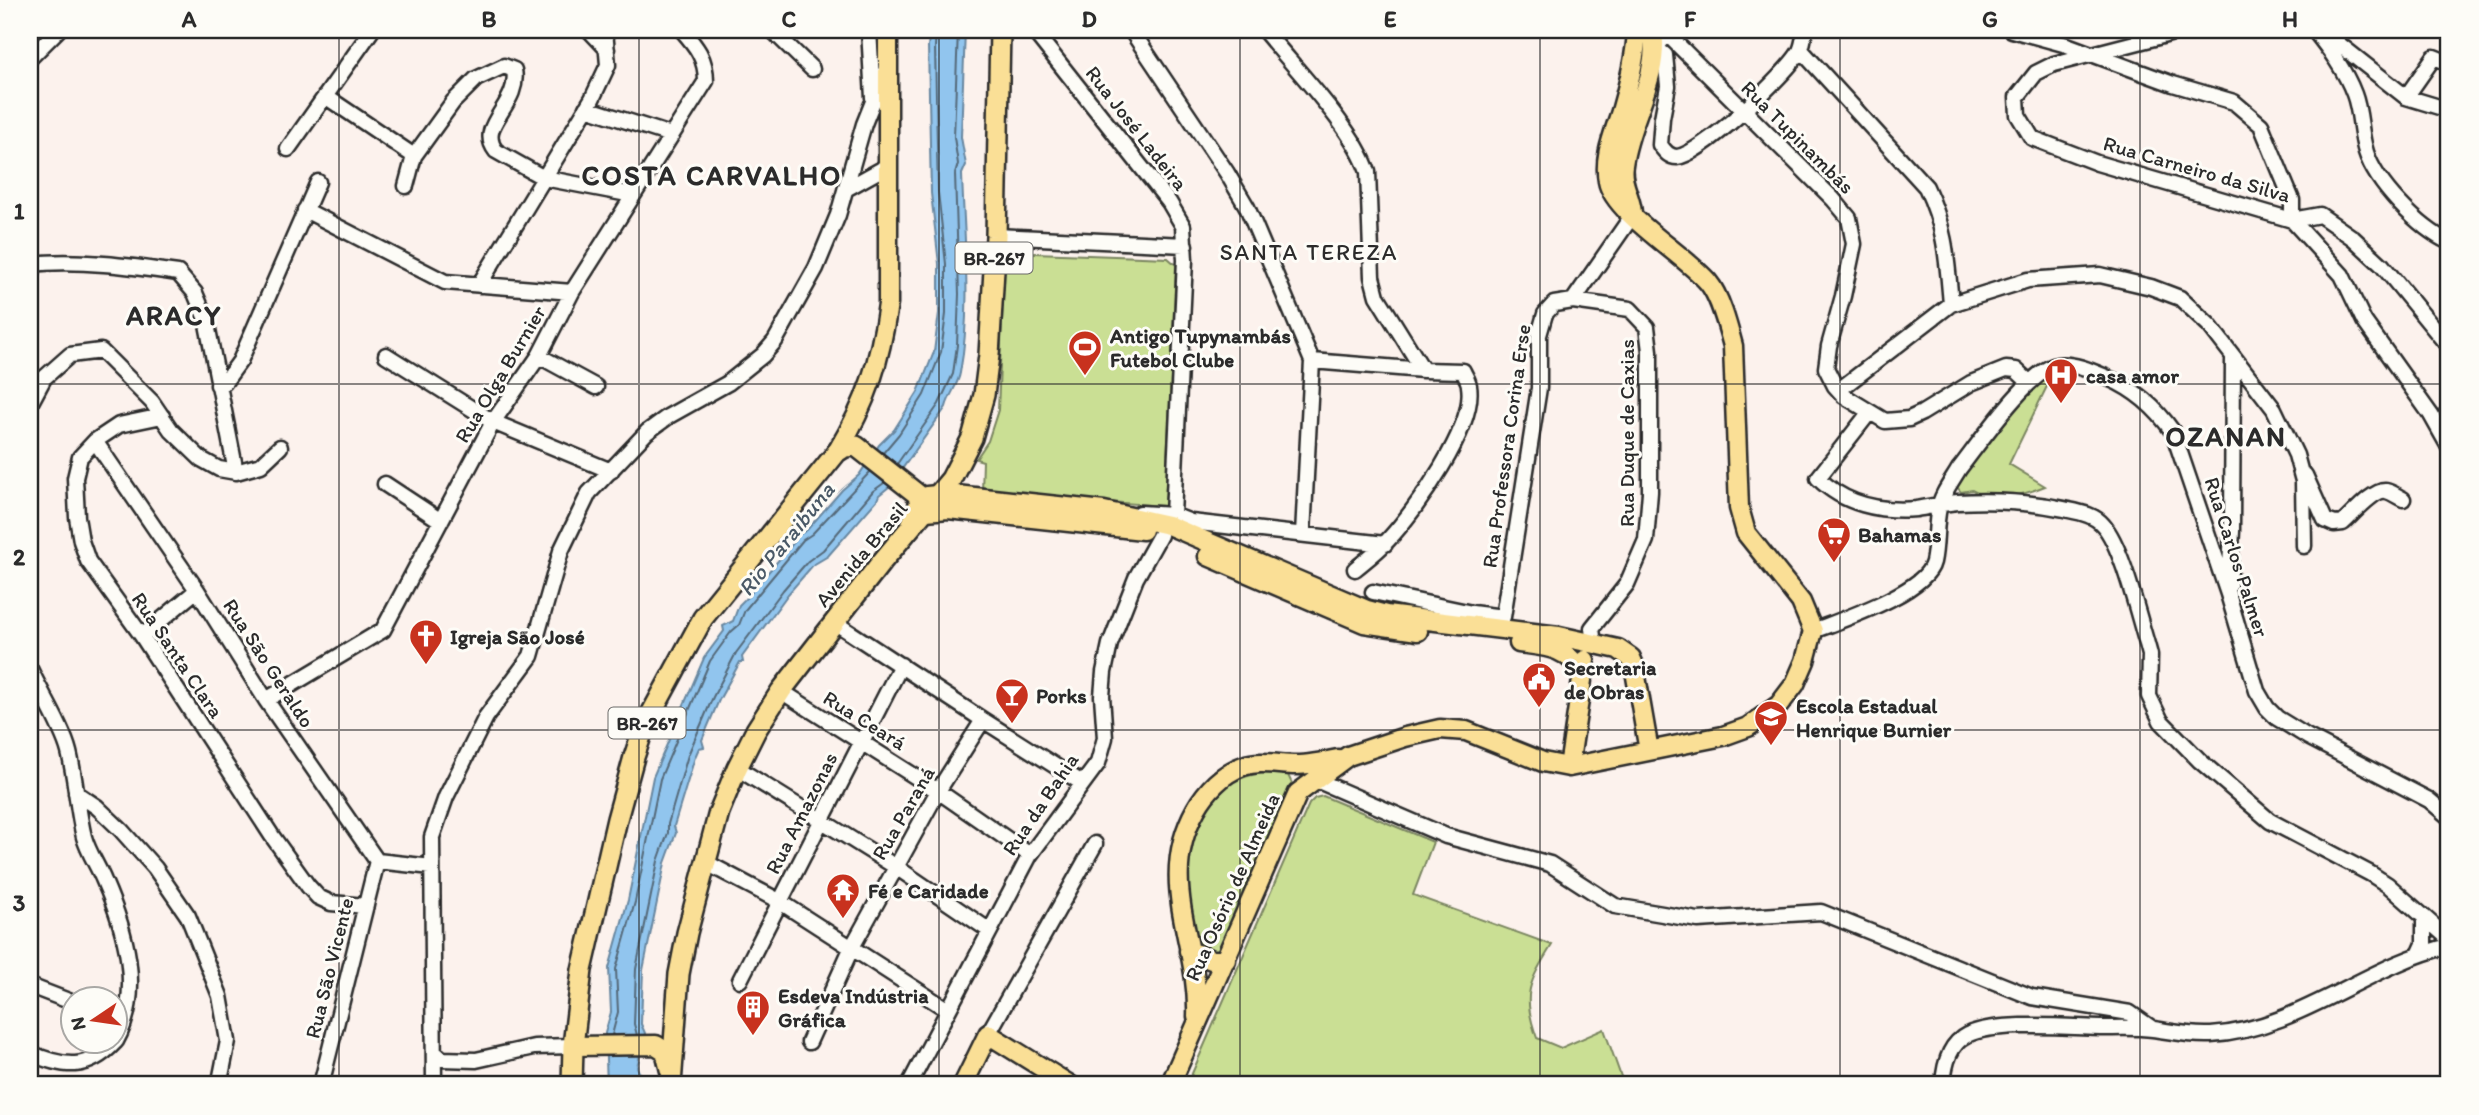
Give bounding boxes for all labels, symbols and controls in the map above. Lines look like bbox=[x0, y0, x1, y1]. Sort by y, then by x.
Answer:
text: A bbox=[181, 5, 197, 33]
text: B bbox=[482, 5, 497, 33]
text: C bbox=[782, 5, 797, 33]
text: D bbox=[1081, 5, 1097, 33]
text: E bbox=[1384, 5, 1397, 33]
text: F bbox=[1684, 5, 1697, 33]
text: G bbox=[1982, 5, 1998, 33]
text: H bbox=[2282, 5, 2298, 33]
street label: Rua José Ladeira bbox=[1081, 61, 1193, 195]
street label: Rua Tupinambás bbox=[1736, 75, 1860, 199]
street label: Rua Carneiro da Silva bbox=[2101, 130, 2293, 208]
district label: COSTA CARVALHO bbox=[582, 158, 842, 192]
text: 1 bbox=[14, 197, 25, 225]
district label: SANTA TEREZA bbox=[1220, 238, 1398, 266]
road number: BR-267 bbox=[956, 242, 1032, 274]
district label: ARACY bbox=[125, 298, 222, 332]
street label: Rua Olga Burnier bbox=[449, 301, 551, 447]
place label: Antigo Tupynambás Futebol Clube bbox=[1109, 323, 1291, 372]
street label: Rua Professora Corina Erse bbox=[1477, 323, 1535, 569]
sports icon: Antigo Tupynambás Futebol Clube bbox=[1066, 328, 1104, 377]
street label: Rua Duque de Caxias bbox=[1614, 339, 1639, 527]
hospital icon: casa amor bbox=[2042, 356, 2080, 405]
place label: casa amor bbox=[2086, 363, 2180, 388]
district label: OZANAN bbox=[2165, 419, 2287, 453]
street label: Rua Carlos Palmer bbox=[2199, 474, 2275, 641]
water label: Rio Paraibuna bbox=[732, 476, 841, 602]
street label: Avenida Brasil bbox=[810, 496, 912, 612]
supermarket icon: Bahamas bbox=[1815, 515, 1853, 564]
place label: Bahamas bbox=[1858, 522, 1941, 547]
text: 2 bbox=[13, 543, 26, 571]
street label: Rua Santa Clara bbox=[127, 587, 229, 723]
street label: Rua São Geraldo bbox=[218, 594, 320, 732]
church icon: Igreja São José bbox=[407, 617, 445, 666]
place label: Igreja São José bbox=[450, 624, 585, 650]
place label: Secretaria de Obras bbox=[1564, 655, 1657, 704]
public building icon: Secretaria de Obras bbox=[1520, 660, 1558, 709]
bar icon: Porks bbox=[993, 676, 1031, 725]
place label: Porks bbox=[1036, 683, 1087, 708]
street label: Rua Ceará bbox=[819, 685, 911, 755]
place label: Escola Estadual Henrique Burnier bbox=[1796, 693, 1952, 743]
school or university icon: Escola Estadual Henrique Burnier bbox=[1752, 698, 1790, 747]
road number: BR-267 bbox=[608, 708, 686, 738]
street label: Rua Amazonas bbox=[760, 748, 842, 878]
street label: Rua da Bahia bbox=[997, 748, 1083, 860]
street label: Rua Paraná bbox=[866, 762, 940, 864]
street label: Rua Osório de Almeida bbox=[1179, 789, 1285, 985]
temple icon: Fé e Caridade bbox=[824, 871, 862, 920]
place label: Fé e Caridade bbox=[868, 878, 989, 903]
text: 3 bbox=[13, 889, 26, 917]
street label: Rua São Vicente bbox=[299, 895, 359, 1041]
place label: Esdeva Indústria Gráfica bbox=[778, 983, 929, 1032]
north arrow bbox=[60, 986, 130, 1056]
building icon: Esdeva Indústria Gráfica bbox=[734, 988, 772, 1037]
text: N bbox=[65, 1015, 91, 1033]

